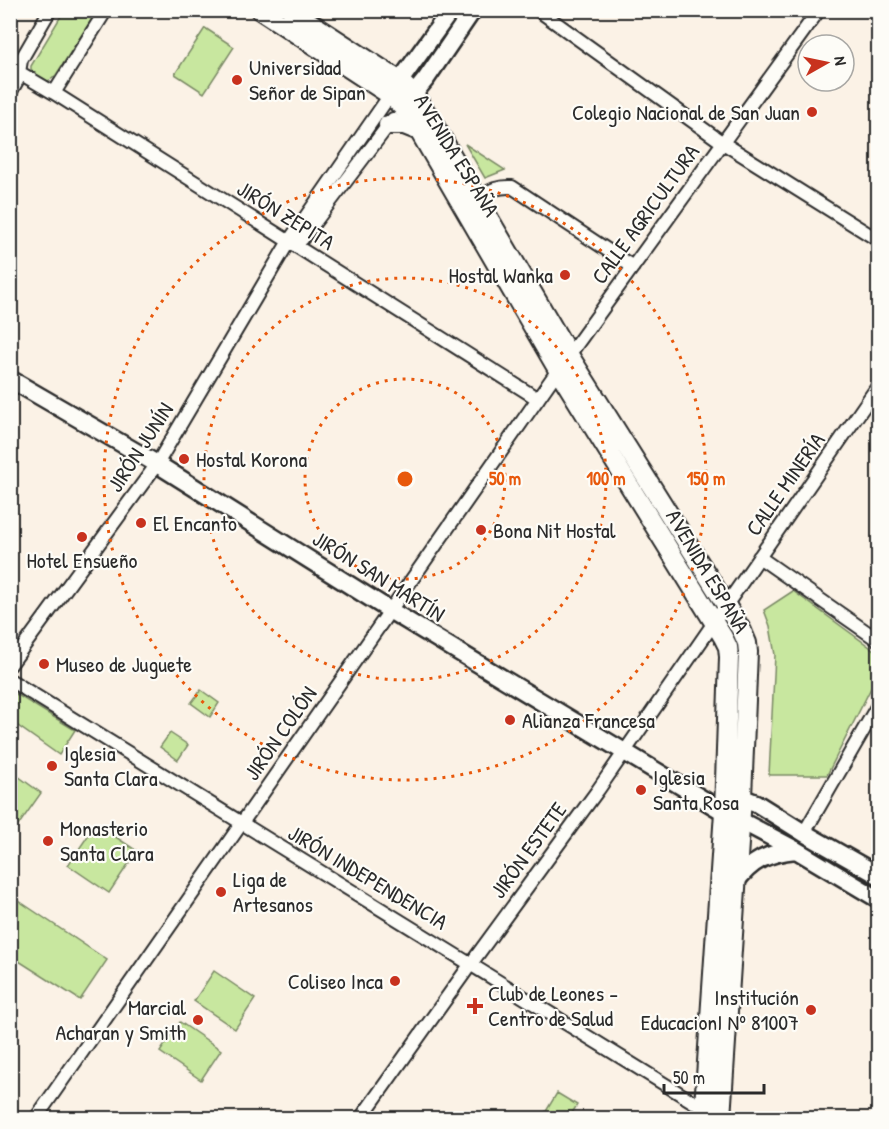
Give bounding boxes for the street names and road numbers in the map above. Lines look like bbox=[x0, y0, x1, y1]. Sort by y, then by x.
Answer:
street label: AVENIDA ESPAÑA bbox=[407, 88, 507, 222]
street label: CALLE AGRICULTURA bbox=[584, 138, 706, 290]
street label: JIRÓN ZEPITA bbox=[231, 173, 341, 257]
street label: JIRÓN JUNÍN bbox=[100, 396, 180, 498]
street label: CALLE MINERÍA bbox=[738, 426, 832, 542]
street label: AVENIDA ESPAÑA bbox=[659, 503, 757, 639]
street label: JIRÓN SAN MARTÍN bbox=[307, 523, 451, 629]
street label: JIRÓN COLÓN bbox=[237, 680, 323, 786]
street label: JIRÓN ESTETE bbox=[483, 796, 573, 904]
street label: JIRÓN INDEPENDENCIA bbox=[283, 817, 454, 937]

